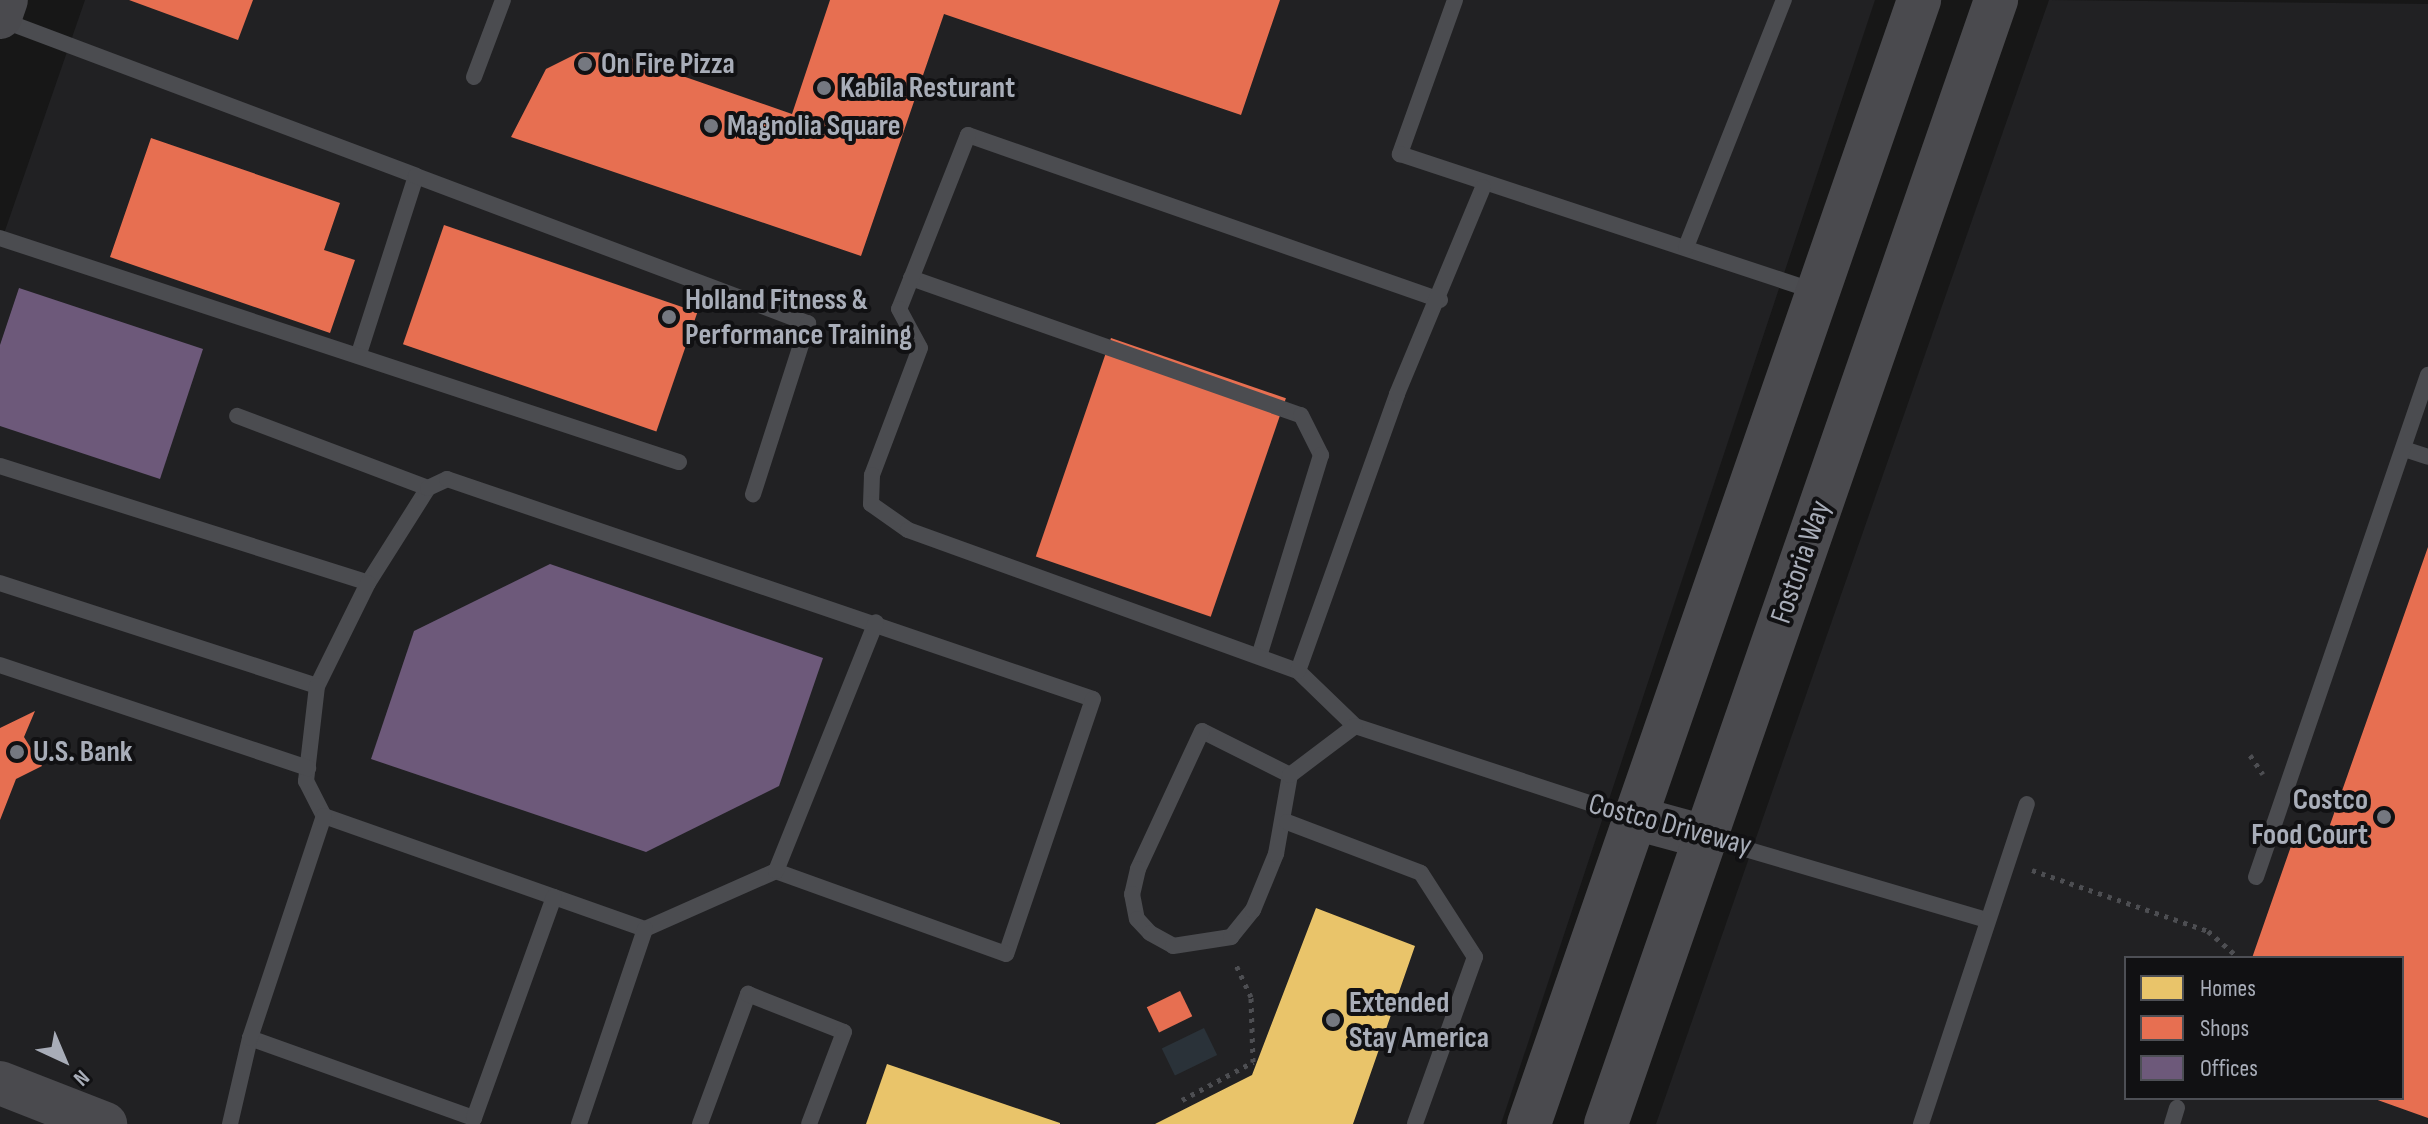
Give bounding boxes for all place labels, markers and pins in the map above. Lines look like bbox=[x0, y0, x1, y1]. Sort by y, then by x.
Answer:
place label: On Fire Pizza bbox=[601, 46, 735, 82]
marker: On Fire Pizza bbox=[576, 55, 594, 73]
place label: Kabila Resturant bbox=[840, 70, 1015, 106]
marker: Kabila Resturant bbox=[815, 79, 833, 97]
place label: Magnolia Square bbox=[727, 108, 901, 144]
marker: Magnolia Square bbox=[702, 117, 720, 135]
place label: Holland Fitness & Performance Training bbox=[685, 282, 912, 352]
marker: Holland Fitness & Performance Training bbox=[660, 308, 678, 326]
place label: U.S. Bank bbox=[33, 734, 133, 770]
marker: U.S. Bank bbox=[8, 743, 26, 761]
place label: Costco Food Court bbox=[2251, 782, 2368, 852]
marker: Costco Food Court bbox=[2375, 808, 2393, 826]
place label: Extended Stay America bbox=[1349, 985, 1489, 1056]
marker: Extended Stay America bbox=[1324, 1011, 1342, 1029]

